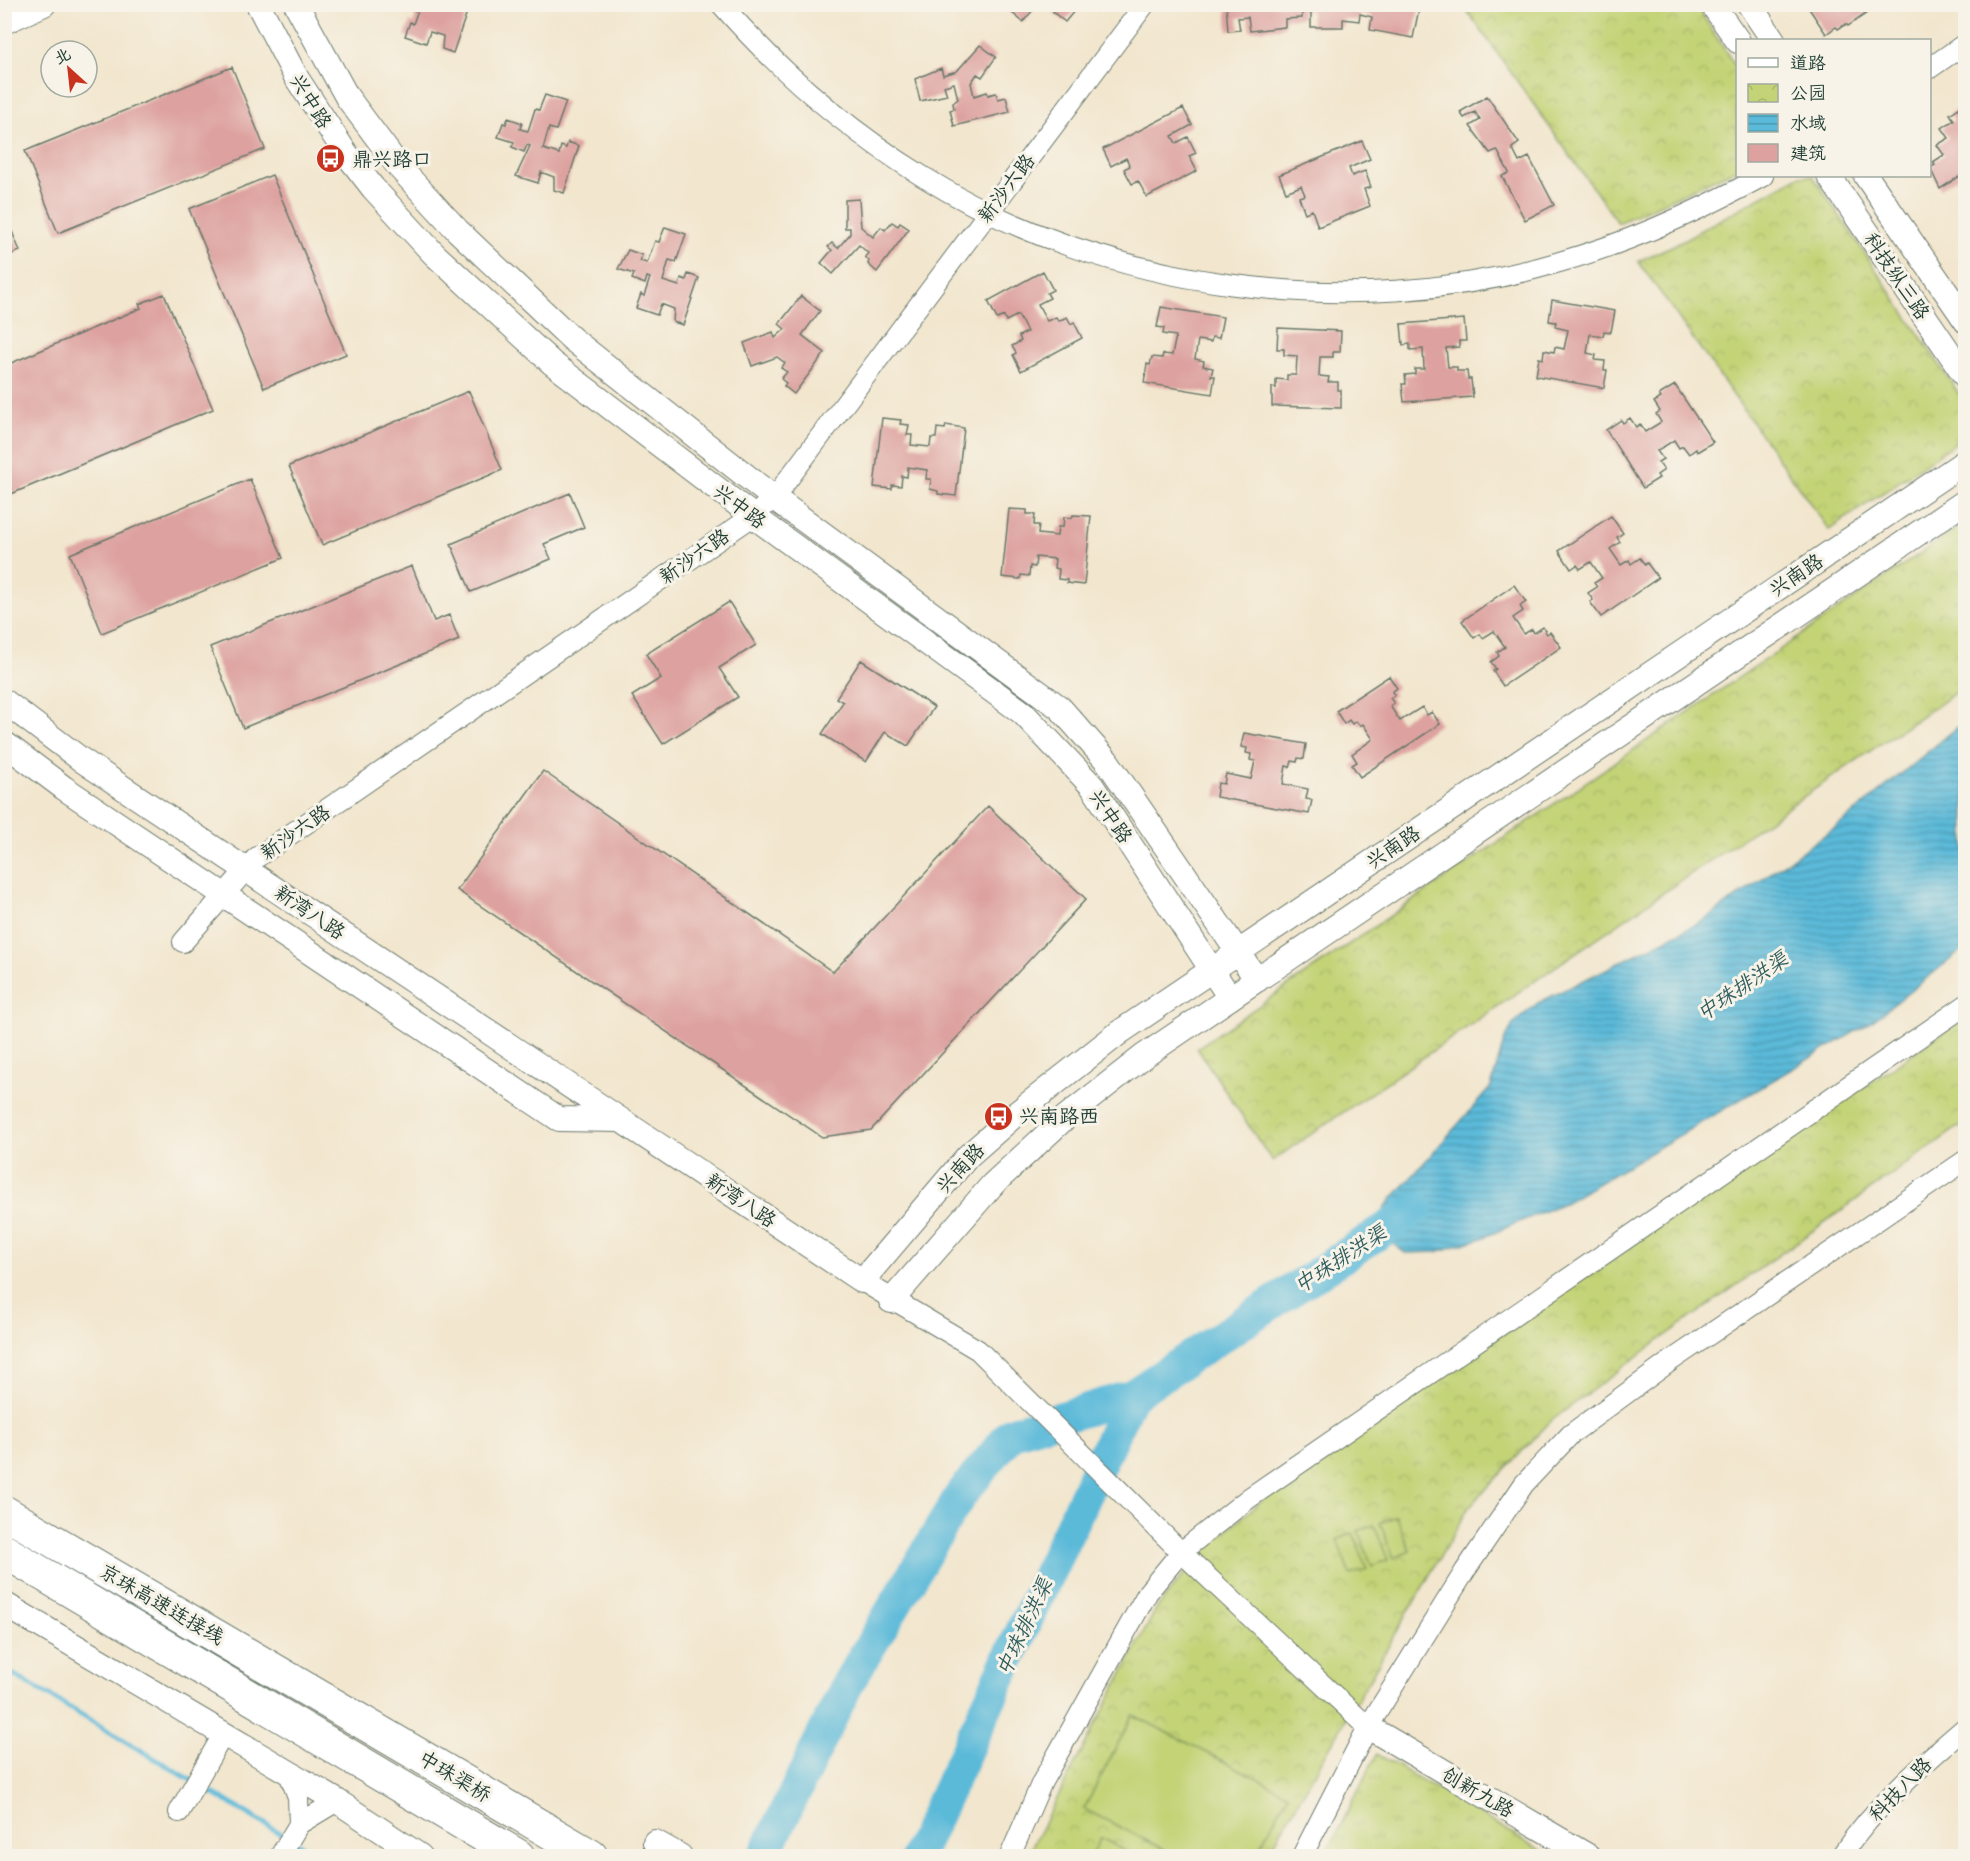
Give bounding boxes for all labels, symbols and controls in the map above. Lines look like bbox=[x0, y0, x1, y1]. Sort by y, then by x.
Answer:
north arrow bbox=[39, 39, 99, 99]
legend bbox=[1736, 39, 1931, 177]
text: 北 bbox=[51, 44, 76, 72]
text: 道路 bbox=[1790, 53, 1826, 78]
street label: 兴中路 bbox=[281, 70, 337, 136]
text: 公园 bbox=[1790, 83, 1826, 108]
text: 水域 bbox=[1790, 113, 1826, 138]
bus stop icon: 鼎兴路口 bbox=[315, 143, 347, 175]
text: 建筑 bbox=[1790, 143, 1826, 168]
place label: 鼎兴路口 bbox=[352, 148, 432, 176]
street label: 新沙六路 bbox=[973, 149, 1044, 230]
street label: 科技纵三路 bbox=[1855, 228, 1935, 328]
street label: 兴中路 bbox=[706, 479, 771, 538]
street label: 新沙六路 bbox=[655, 523, 737, 593]
street label: 兴南路 bbox=[1765, 549, 1831, 606]
street label: 兴中路 bbox=[1080, 785, 1137, 851]
street label: 新沙六路 bbox=[256, 799, 338, 869]
street label: 兴南路 bbox=[1362, 821, 1428, 878]
street label: 新湾八路 bbox=[267, 881, 350, 949]
water label: 中珠排洪渠 bbox=[1692, 946, 1797, 1030]
bus stop icon: 兴南路西 bbox=[982, 1100, 1014, 1132]
place label: 兴南路西 bbox=[1019, 1105, 1099, 1133]
street label: 兴南路 bbox=[931, 1138, 994, 1202]
street label: 新湾八路 bbox=[698, 1169, 781, 1237]
water label: 中珠排洪渠 bbox=[1289, 1219, 1396, 1303]
street label: 京珠高速连接线 bbox=[93, 1559, 228, 1654]
water label: 中珠排洪渠 bbox=[991, 1573, 1063, 1682]
street label: 中珠渠桥 bbox=[412, 1746, 495, 1811]
street label: 科技八路 bbox=[1864, 1752, 1941, 1830]
street label: 创新九路 bbox=[1435, 1762, 1519, 1827]

